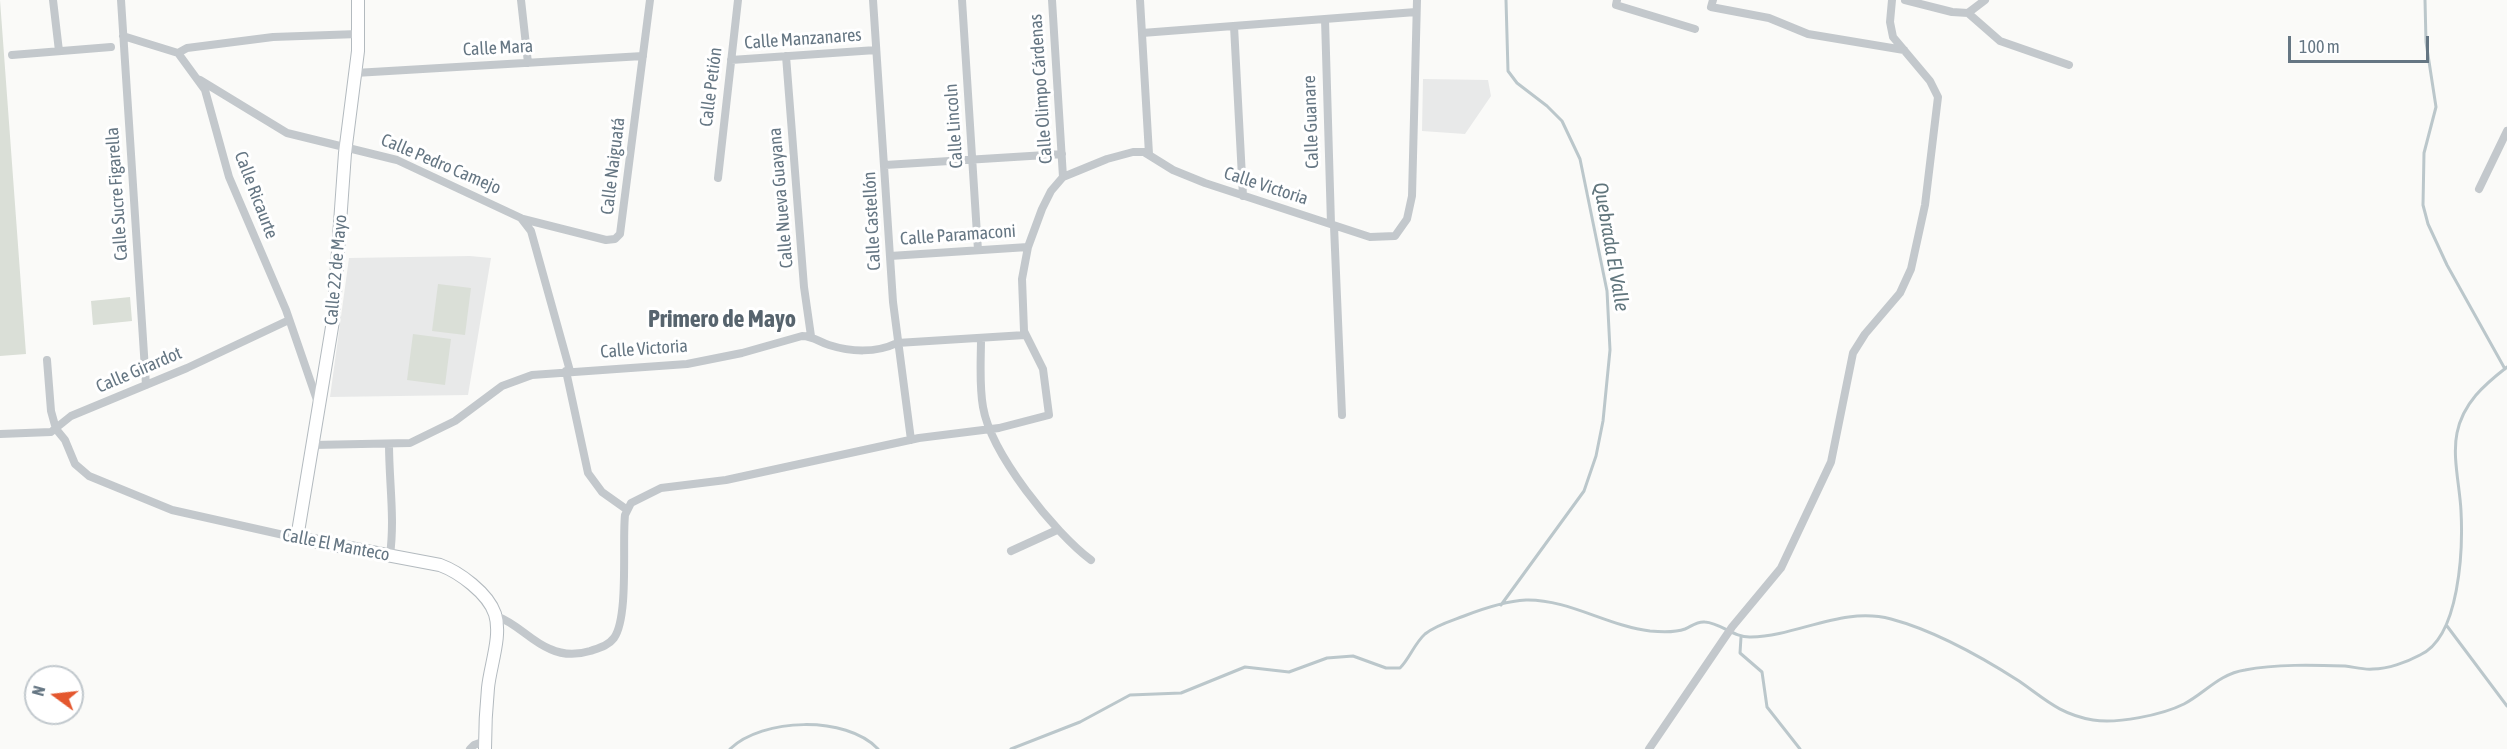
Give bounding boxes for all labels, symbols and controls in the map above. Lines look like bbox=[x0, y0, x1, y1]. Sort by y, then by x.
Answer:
street label: Calle Olimpo Cárdenas bbox=[1025, 13, 1057, 165]
street label: Calle Manzanares bbox=[744, 24, 862, 54]
scale bar bbox=[2291, 24, 2432, 62]
street label: Calle Mara bbox=[462, 35, 534, 61]
text: 100 m bbox=[2299, 36, 2340, 57]
street label: Calle Petión bbox=[695, 46, 727, 128]
street label: Calle Guanare bbox=[1299, 75, 1323, 169]
street label: Calle Lincoln bbox=[940, 83, 968, 169]
street label: Calle Naiguatá bbox=[596, 116, 630, 216]
street label: Calle Sucre Figarella bbox=[102, 126, 132, 262]
street label: Calle Nueva Guayana bbox=[764, 127, 798, 269]
street label: Calle Pedro Camejo bbox=[378, 129, 504, 199]
street label: Calle Ricaurte bbox=[229, 148, 283, 242]
street label: Calle Victoria bbox=[1221, 162, 1311, 210]
street label: Calle Castellón bbox=[859, 171, 885, 271]
water label: Quebrada El Valle bbox=[1588, 181, 1634, 313]
street label: Calle 22 de Mayo bbox=[320, 214, 352, 326]
street label: Calle Paramaconi bbox=[899, 220, 1017, 250]
district label: Primero de Mayo bbox=[648, 305, 796, 333]
street label: Calle Victoria bbox=[600, 335, 688, 363]
street label: Calle Girardot bbox=[93, 342, 185, 398]
street label: Calle El Manteco bbox=[281, 524, 391, 566]
north arrow bbox=[24, 665, 84, 725]
text: N bbox=[29, 684, 48, 698]

